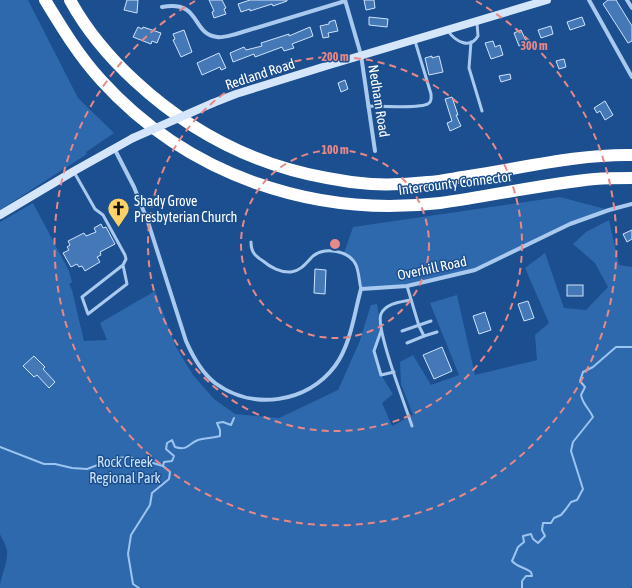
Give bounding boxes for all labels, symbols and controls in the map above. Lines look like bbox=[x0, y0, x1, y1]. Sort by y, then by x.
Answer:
text: 300 m bbox=[520, 39, 548, 53]
text: 200 m bbox=[321, 50, 349, 64]
street label: Redland Road bbox=[223, 55, 297, 93]
street label: Nedham Road bbox=[365, 64, 393, 138]
text: 100 m bbox=[321, 143, 349, 157]
street label: Intercounty Connector bbox=[397, 168, 514, 198]
place label: Shady Grove Presbyterian Church bbox=[134, 193, 237, 225]
church icon: Shady Grove Presbyterian Church bbox=[105, 196, 131, 229]
centre of rings bbox=[328, 237, 342, 251]
street label: Overhill Road bbox=[396, 253, 468, 283]
park label: Rock Creek Regional Park bbox=[89, 454, 161, 486]

